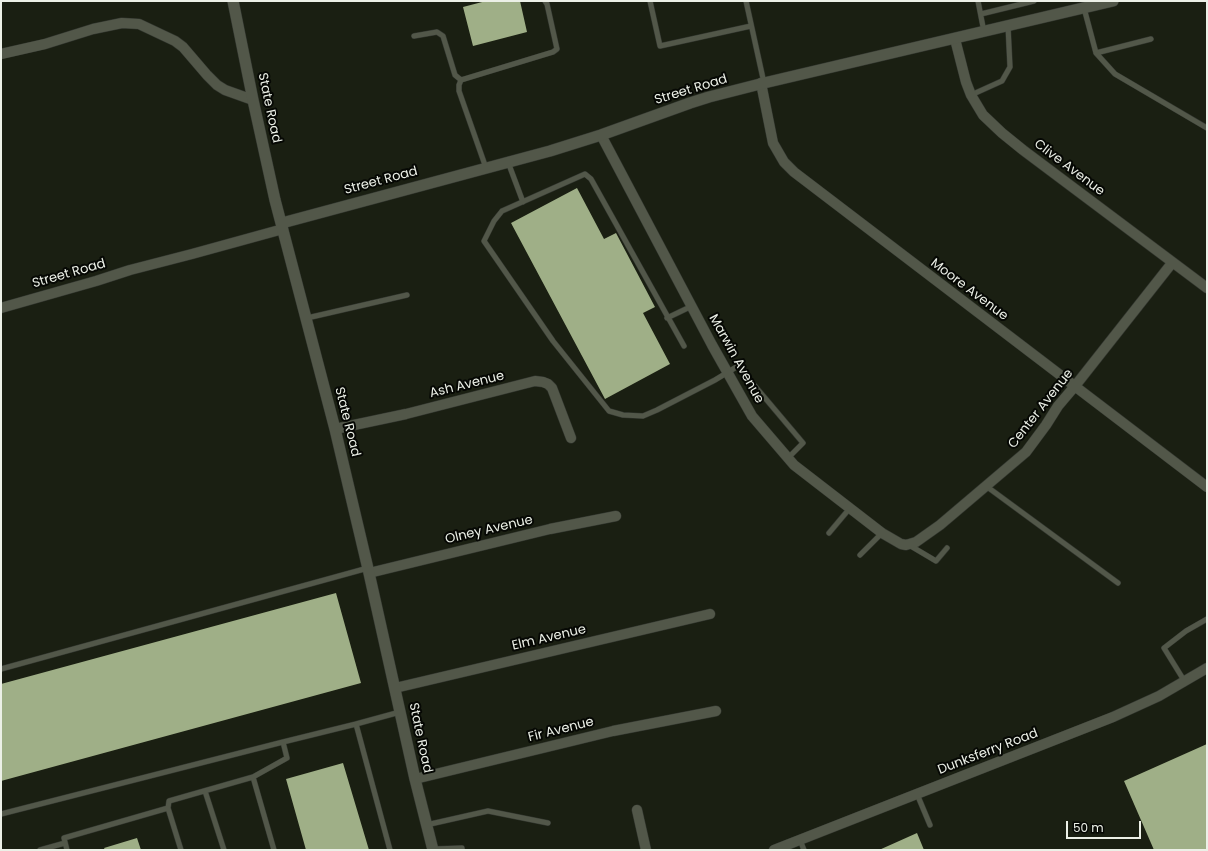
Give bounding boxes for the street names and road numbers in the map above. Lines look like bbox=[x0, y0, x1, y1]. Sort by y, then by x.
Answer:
street label: State Road bbox=[254, 72, 284, 144]
street label: Street Road bbox=[653, 72, 729, 108]
street label: Clive Avenue bbox=[1031, 136, 1107, 200]
street label: Street Road bbox=[343, 164, 419, 198]
street label: Street Road bbox=[31, 256, 107, 292]
street label: Moore Avenue bbox=[927, 256, 1011, 324]
street label: Marwin Avenue bbox=[705, 312, 767, 406]
street label: Center Avenue bbox=[1005, 366, 1077, 452]
street label: Ash Avenue bbox=[428, 368, 506, 402]
street label: State Road bbox=[331, 386, 363, 458]
street label: Olney Avenue bbox=[444, 512, 534, 548]
street label: Elm Avenue bbox=[510, 622, 588, 654]
street label: State Road bbox=[405, 702, 435, 774]
street label: Fir Avenue bbox=[527, 714, 595, 746]
street label: Dunksferry Road bbox=[936, 726, 1040, 778]

